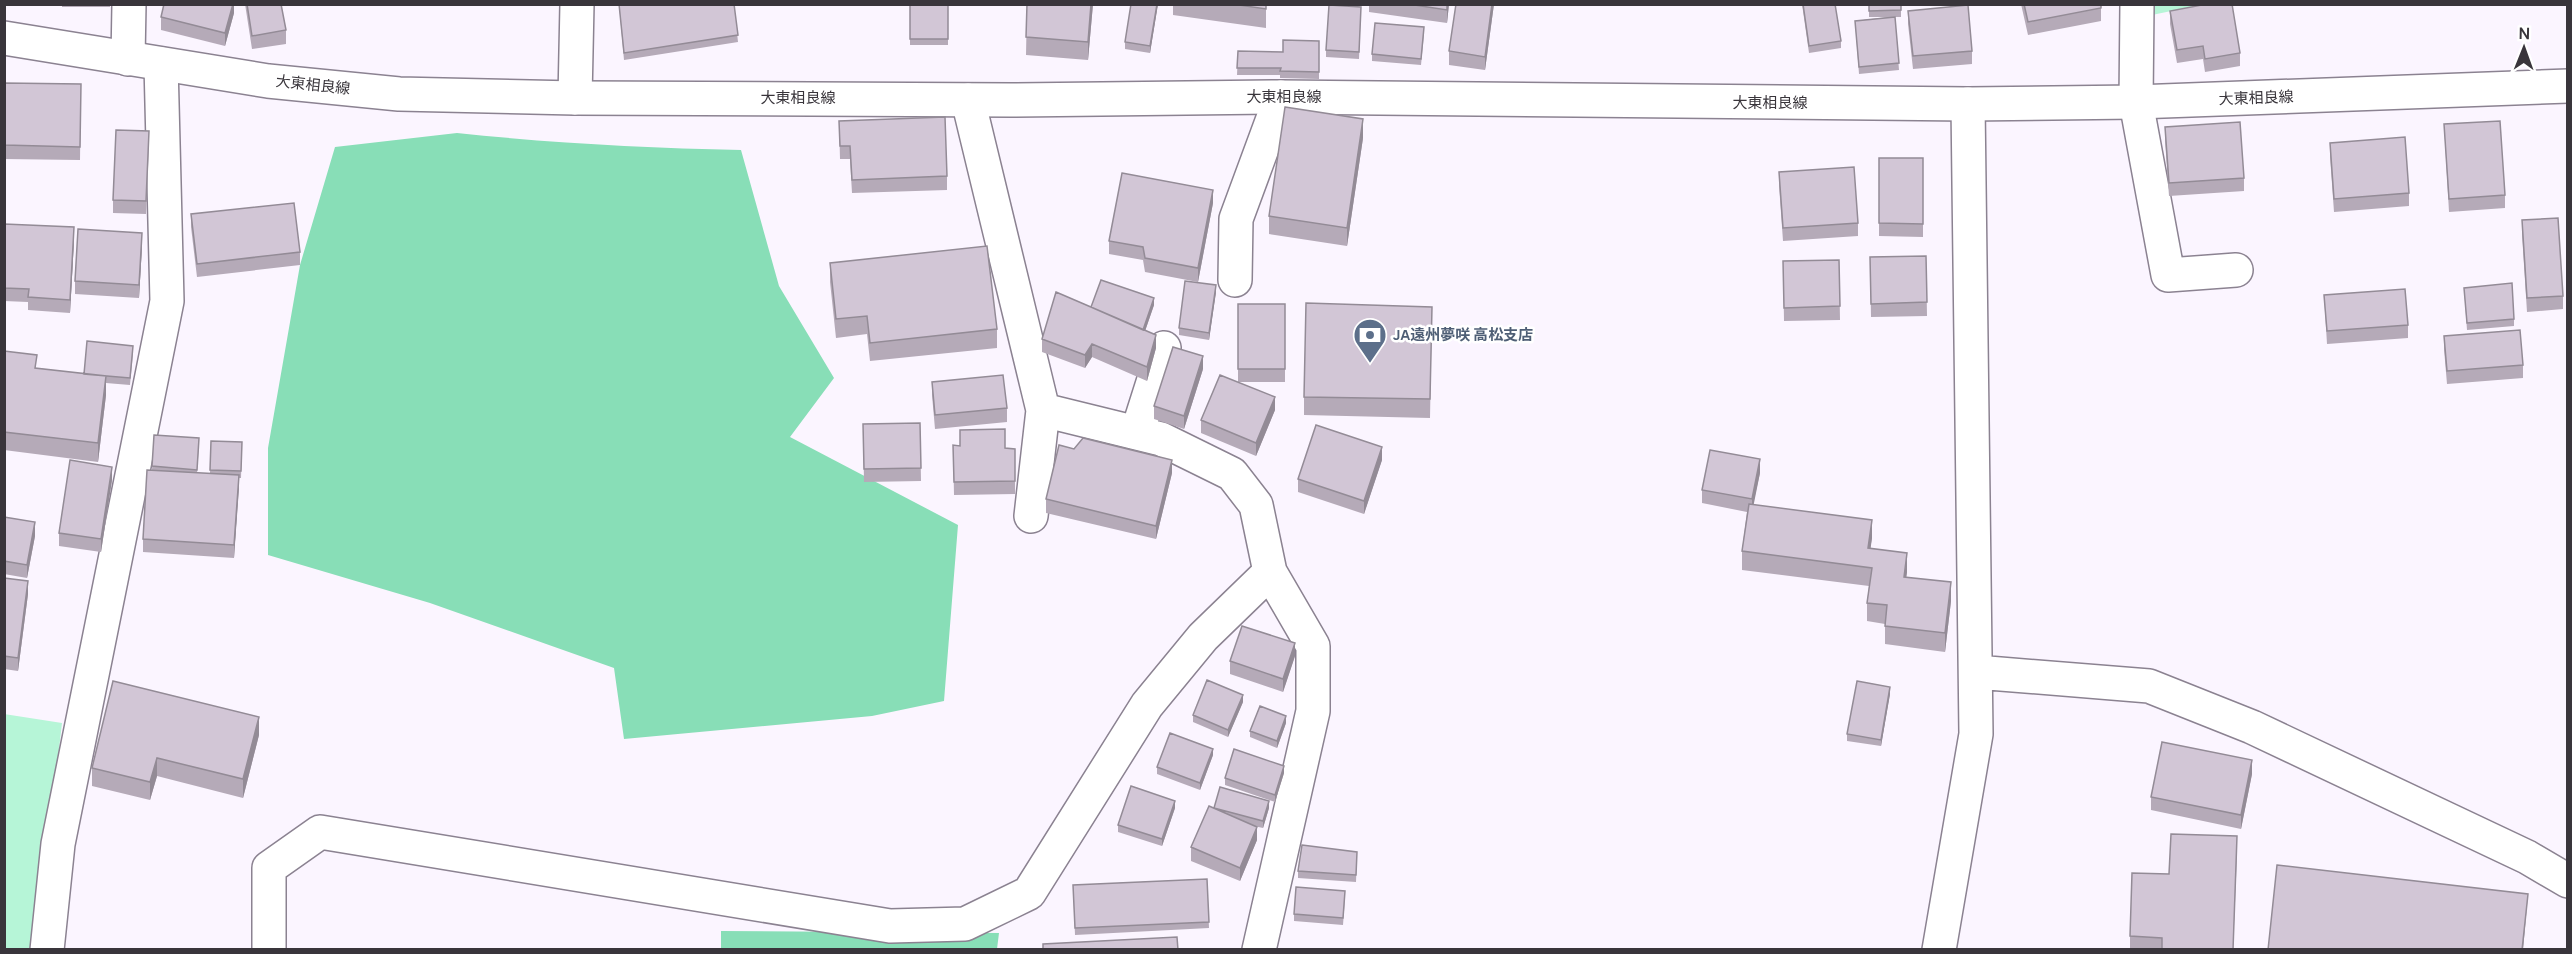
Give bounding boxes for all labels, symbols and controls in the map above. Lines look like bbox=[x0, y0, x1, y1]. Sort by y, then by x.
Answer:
north arrow bbox=[2494, 18, 2554, 78]
text: N bbox=[2518, 22, 2530, 44]
street label: 大東相良線 bbox=[275, 70, 351, 99]
street label: 大東相良線 bbox=[1246, 86, 1322, 107]
street label: 大東相良線 bbox=[2218, 86, 2294, 109]
street label: 大東相良線 bbox=[760, 87, 836, 108]
street label: 大東相良線 bbox=[1732, 92, 1808, 113]
bank icon: JA遠州夢咲 高松支店 bbox=[1352, 317, 1388, 364]
place label: JA遠州夢咲 高松支店 bbox=[1393, 324, 1533, 345]

